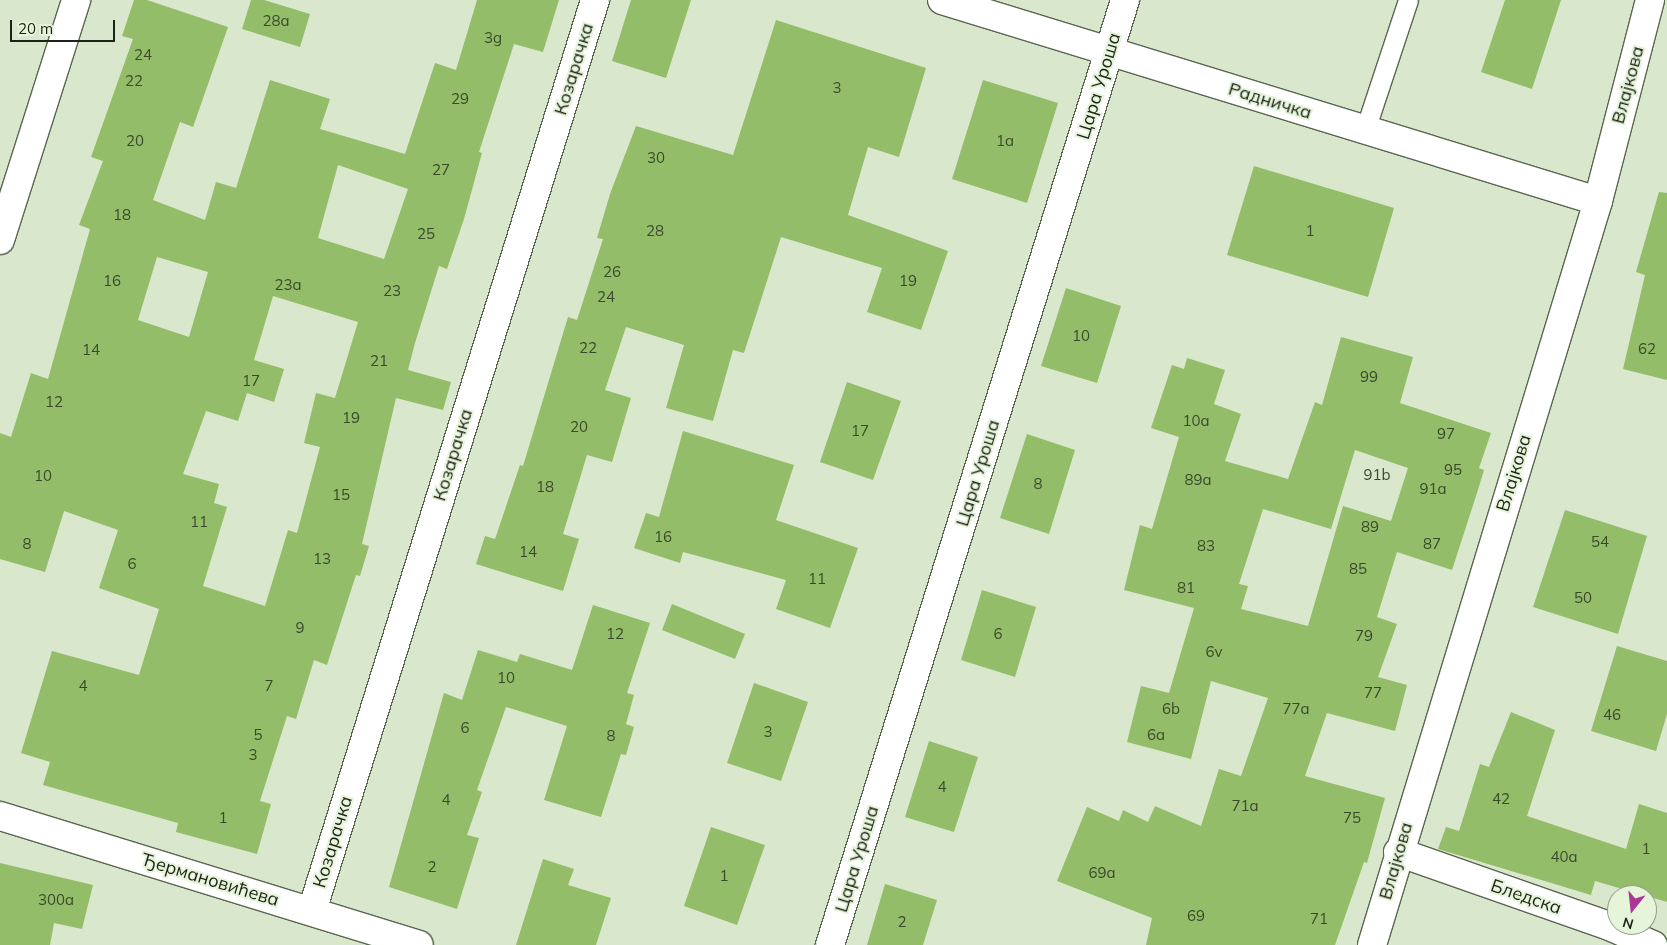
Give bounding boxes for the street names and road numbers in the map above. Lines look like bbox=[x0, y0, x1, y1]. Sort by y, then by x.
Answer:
street label: Козарачка bbox=[550, 20, 598, 118]
street label: Цара Уроша bbox=[1073, 30, 1125, 142]
street label: Влајкова bbox=[1607, 44, 1649, 126]
street label: Радничка bbox=[1226, 78, 1314, 124]
street label: Козарачка bbox=[429, 406, 477, 504]
street label: Цара Уроша bbox=[952, 417, 1004, 529]
street label: Влајкова bbox=[1492, 432, 1536, 514]
street label: Козарачка bbox=[309, 793, 357, 891]
street label: Цара Уроша bbox=[831, 803, 883, 915]
street label: Влајкова bbox=[1375, 820, 1417, 902]
street label: Ђермановићева bbox=[138, 849, 282, 911]
street label: Бледска bbox=[1488, 875, 1564, 919]

